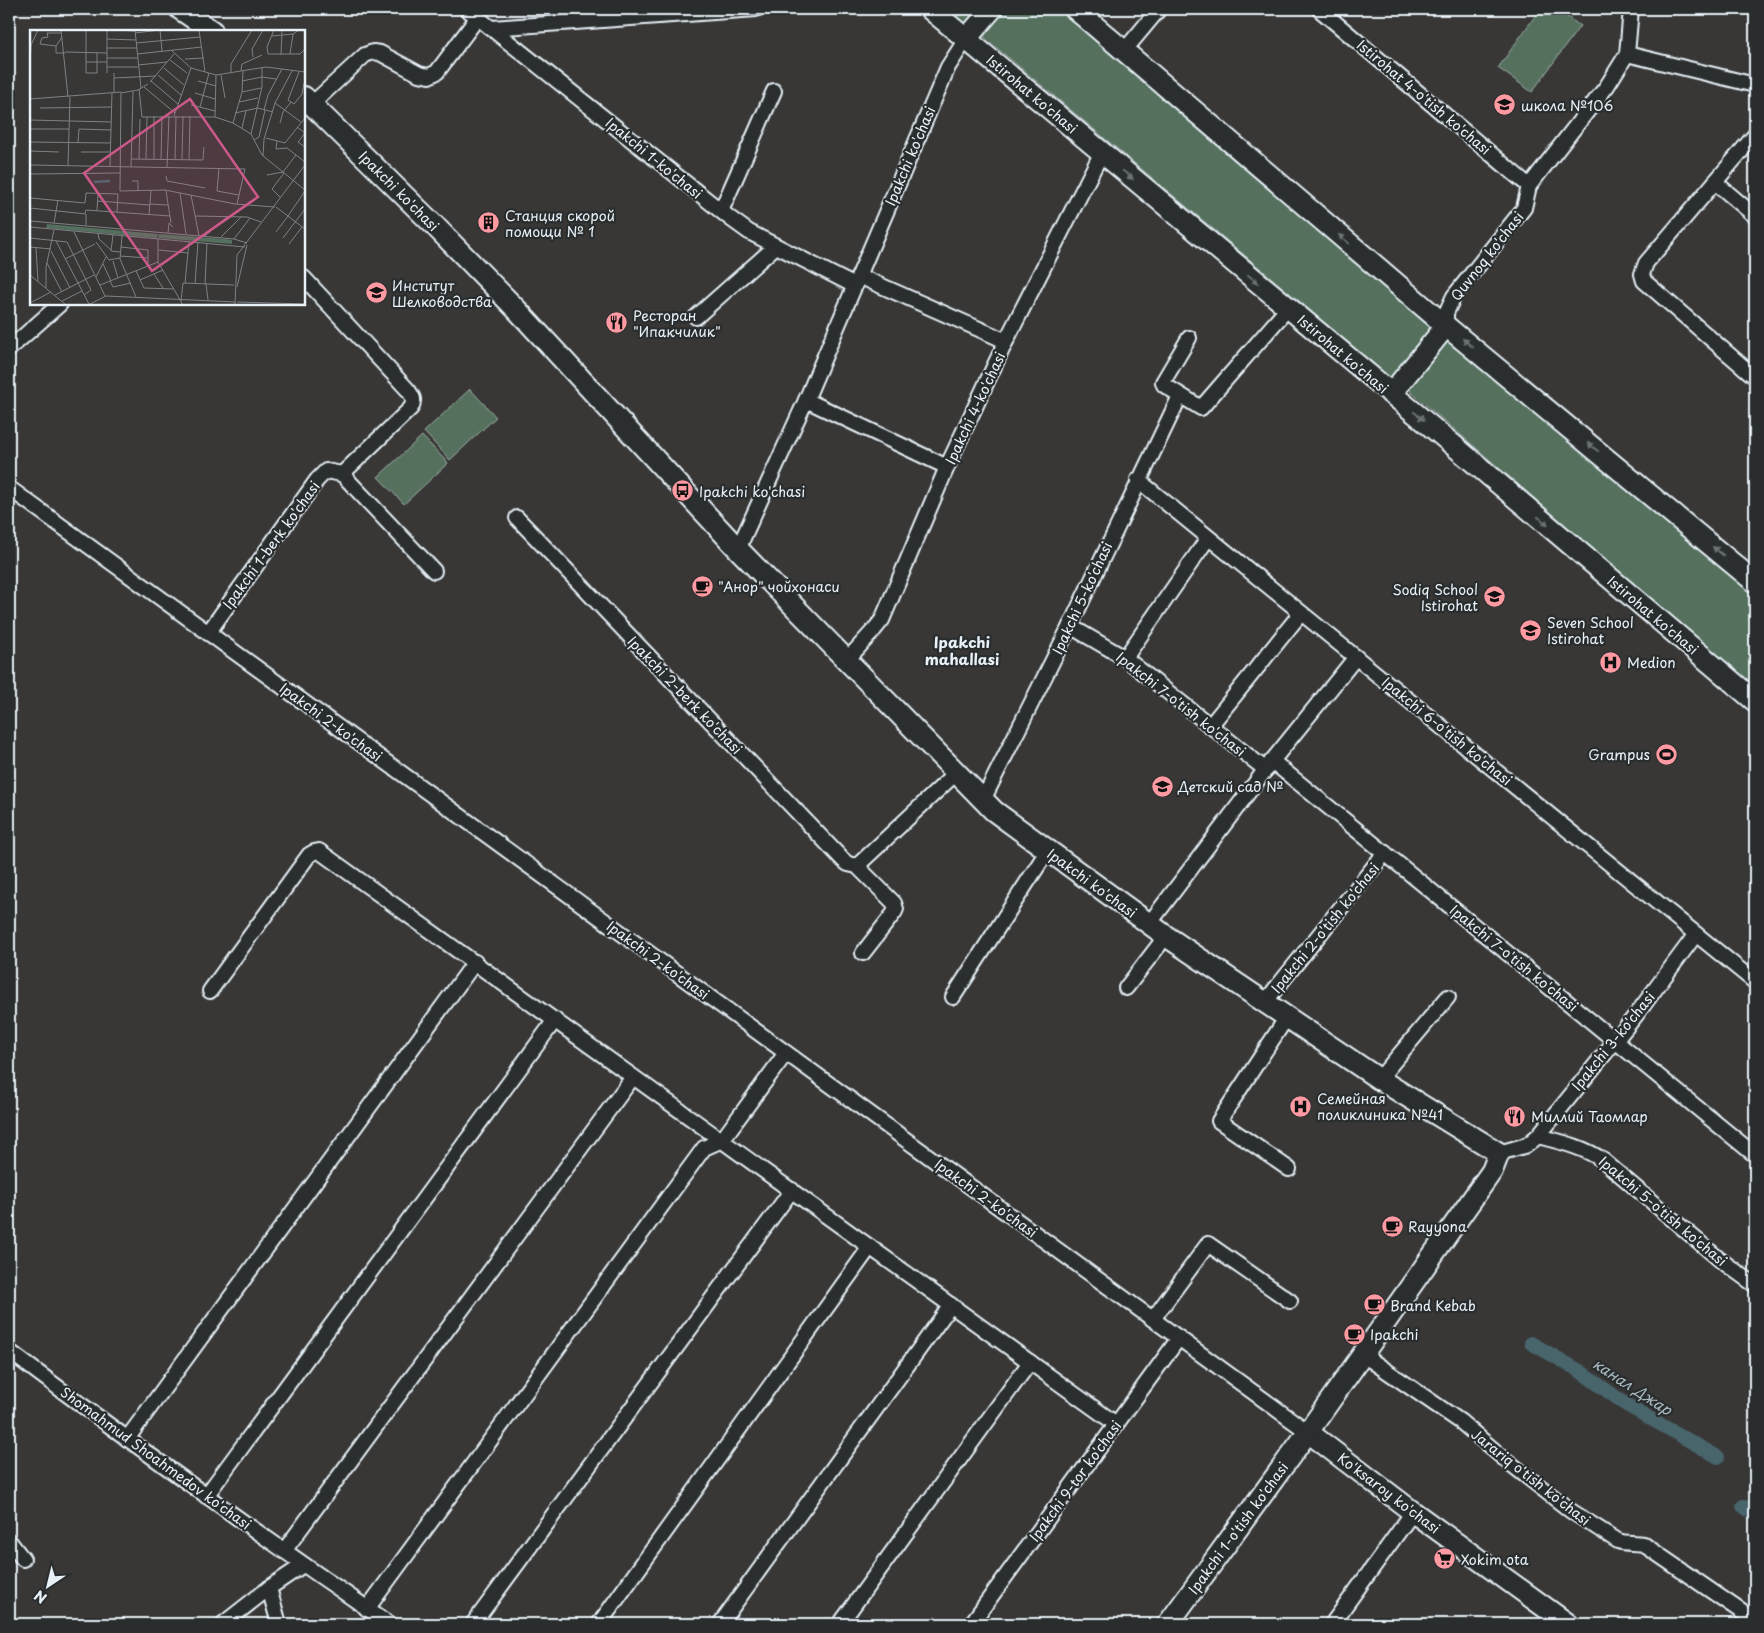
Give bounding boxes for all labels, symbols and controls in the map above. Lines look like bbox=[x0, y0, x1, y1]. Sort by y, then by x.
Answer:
inset map bbox=[30, 30, 305, 305]
street label: Istirohat 4-o'tish ko'chasi bbox=[1352, 34, 1496, 160]
street label: Istirohat ko'chasi bbox=[982, 50, 1082, 138]
school or university icon: школа №106 bbox=[1493, 93, 1517, 117]
place label: школа №106 bbox=[1521, 95, 1614, 116]
street label: Ipakchi ko'chasi bbox=[880, 103, 940, 209]
street label: Ipakchi 1-ko'chasi bbox=[601, 112, 707, 204]
street label: Ipakchi ko'chasi bbox=[354, 146, 444, 236]
one-way arrow bbox=[1122, 169, 1135, 180]
place label: Станция скорой помощи № 1 bbox=[505, 205, 615, 242]
street label: Quvnoq ko'chasi bbox=[1445, 207, 1529, 305]
building icon: Станция скорой помощи № 1 bbox=[477, 211, 501, 235]
one-way arrow bbox=[1337, 233, 1350, 244]
one-way arrow bbox=[1246, 273, 1259, 284]
place label: Институт Шелководства bbox=[392, 275, 492, 312]
school or university icon: Институт Шелководства bbox=[364, 281, 388, 305]
place label: Ресторан "Ипакчилик" bbox=[633, 305, 721, 342]
street label: Istirohat ko'chasi bbox=[1293, 310, 1393, 398]
restaurant icon: Ресторан "Ипакчилик" bbox=[605, 311, 629, 335]
one-way arrow bbox=[1461, 338, 1474, 349]
street label: Ipakchi 4-ko'chasi bbox=[940, 348, 1010, 468]
one-way arrow bbox=[1412, 410, 1425, 421]
one-way arrow bbox=[1586, 442, 1599, 453]
street label: Ipakchi 1-berk ko'chasi bbox=[217, 477, 325, 613]
bus stop icon: Ipakchi ko'chasi bbox=[671, 479, 695, 503]
place label: Ipakchi ko'chasi bbox=[699, 481, 805, 502]
one-way arrow bbox=[1536, 515, 1549, 526]
street label: Ipakchi 5-ko'chasi bbox=[1047, 538, 1117, 658]
one-way arrow bbox=[1711, 546, 1724, 557]
street label: Istirohat ko'chasi bbox=[1603, 571, 1703, 659]
cafe icon: "Анор" чойхонаси bbox=[690, 574, 714, 598]
place label: "Анор" чойхонаси bbox=[718, 576, 840, 597]
place label: Sodiq School Istirohat bbox=[1392, 579, 1478, 616]
school or university icon: Sodiq School Istirohat bbox=[1482, 585, 1506, 609]
place label: Seven School Istirohat bbox=[1547, 612, 1634, 649]
school or university icon: Seven School Istirohat bbox=[1519, 618, 1543, 642]
district label: Ipakchi mahallasi bbox=[925, 630, 999, 670]
street label: Ipakchi 2-berk ko'chasi bbox=[623, 631, 747, 759]
street label: Ipakchi 7-o'tish ko'chasi bbox=[1112, 647, 1250, 761]
hospital icon: Medion bbox=[1599, 650, 1623, 674]
place label: Medion bbox=[1627, 652, 1676, 673]
street label: Ipakchi 6-o'tish ko'chasi bbox=[1377, 672, 1517, 790]
street label: Ipakchi 2-ko'chasi bbox=[275, 677, 387, 767]
sports icon: Grampus bbox=[1654, 742, 1678, 766]
place label: Grampus bbox=[1588, 744, 1650, 765]
school or university icon: Детский сад № bbox=[1150, 774, 1174, 798]
place label: Детский сад № bbox=[1177, 776, 1283, 797]
street label: Ipakchi ko'chasi bbox=[1043, 843, 1141, 923]
street label: Ipakchi 2-o'tish ko'chasi bbox=[1266, 858, 1384, 998]
street label: Ipakchi 7-o'tish ko'chasi bbox=[1445, 900, 1583, 1016]
street label: Ipakchi 2-ko'chasi bbox=[602, 915, 714, 1005]
street label: Ipakchi 3-ko'chasi bbox=[1566, 987, 1660, 1095]
place label: Семейная поликлиника №41 bbox=[1317, 1088, 1443, 1125]
hospital icon: Семейная поликлиника №41 bbox=[1289, 1094, 1313, 1118]
restaurant icon: Миллий Таомлар bbox=[1503, 1104, 1527, 1128]
place label: Миллий Таомлар bbox=[1531, 1106, 1648, 1127]
street label: Ipakchi 5-o'tish ko'chasi bbox=[1594, 1151, 1732, 1271]
street label: Ipakchi 2-ko'chasi bbox=[930, 1153, 1042, 1243]
cafe icon: Rayyona bbox=[1380, 1214, 1404, 1238]
place label: Rayyona bbox=[1408, 1216, 1467, 1237]
cafe icon: Brand Kebab bbox=[1362, 1293, 1386, 1317]
place label: Brand Kebab bbox=[1390, 1295, 1476, 1316]
cafe icon: Ipakchi bbox=[1342, 1322, 1366, 1346]
place label: Ipakchi bbox=[1370, 1324, 1418, 1345]
water label: канал Джар bbox=[1589, 1352, 1678, 1421]
street label: Shomahmud Shoahmedov ko'chasi bbox=[56, 1382, 256, 1534]
street label: Ipakchi 9-tor ko'chasi bbox=[1024, 1416, 1126, 1546]
street label: Jarariq o'tish ko'chasi bbox=[1467, 1424, 1595, 1530]
street label: Ko'ksaroy ko'chasi bbox=[1333, 1447, 1445, 1539]
street label: Ipakchi 1-o'tish ko'chasi bbox=[1183, 1458, 1293, 1598]
supermarket icon: Xokim ota bbox=[1433, 1547, 1457, 1571]
place label: Xokim ota bbox=[1461, 1549, 1529, 1570]
north arrow bbox=[22, 1560, 72, 1610]
text: N bbox=[30, 1585, 51, 1609]

